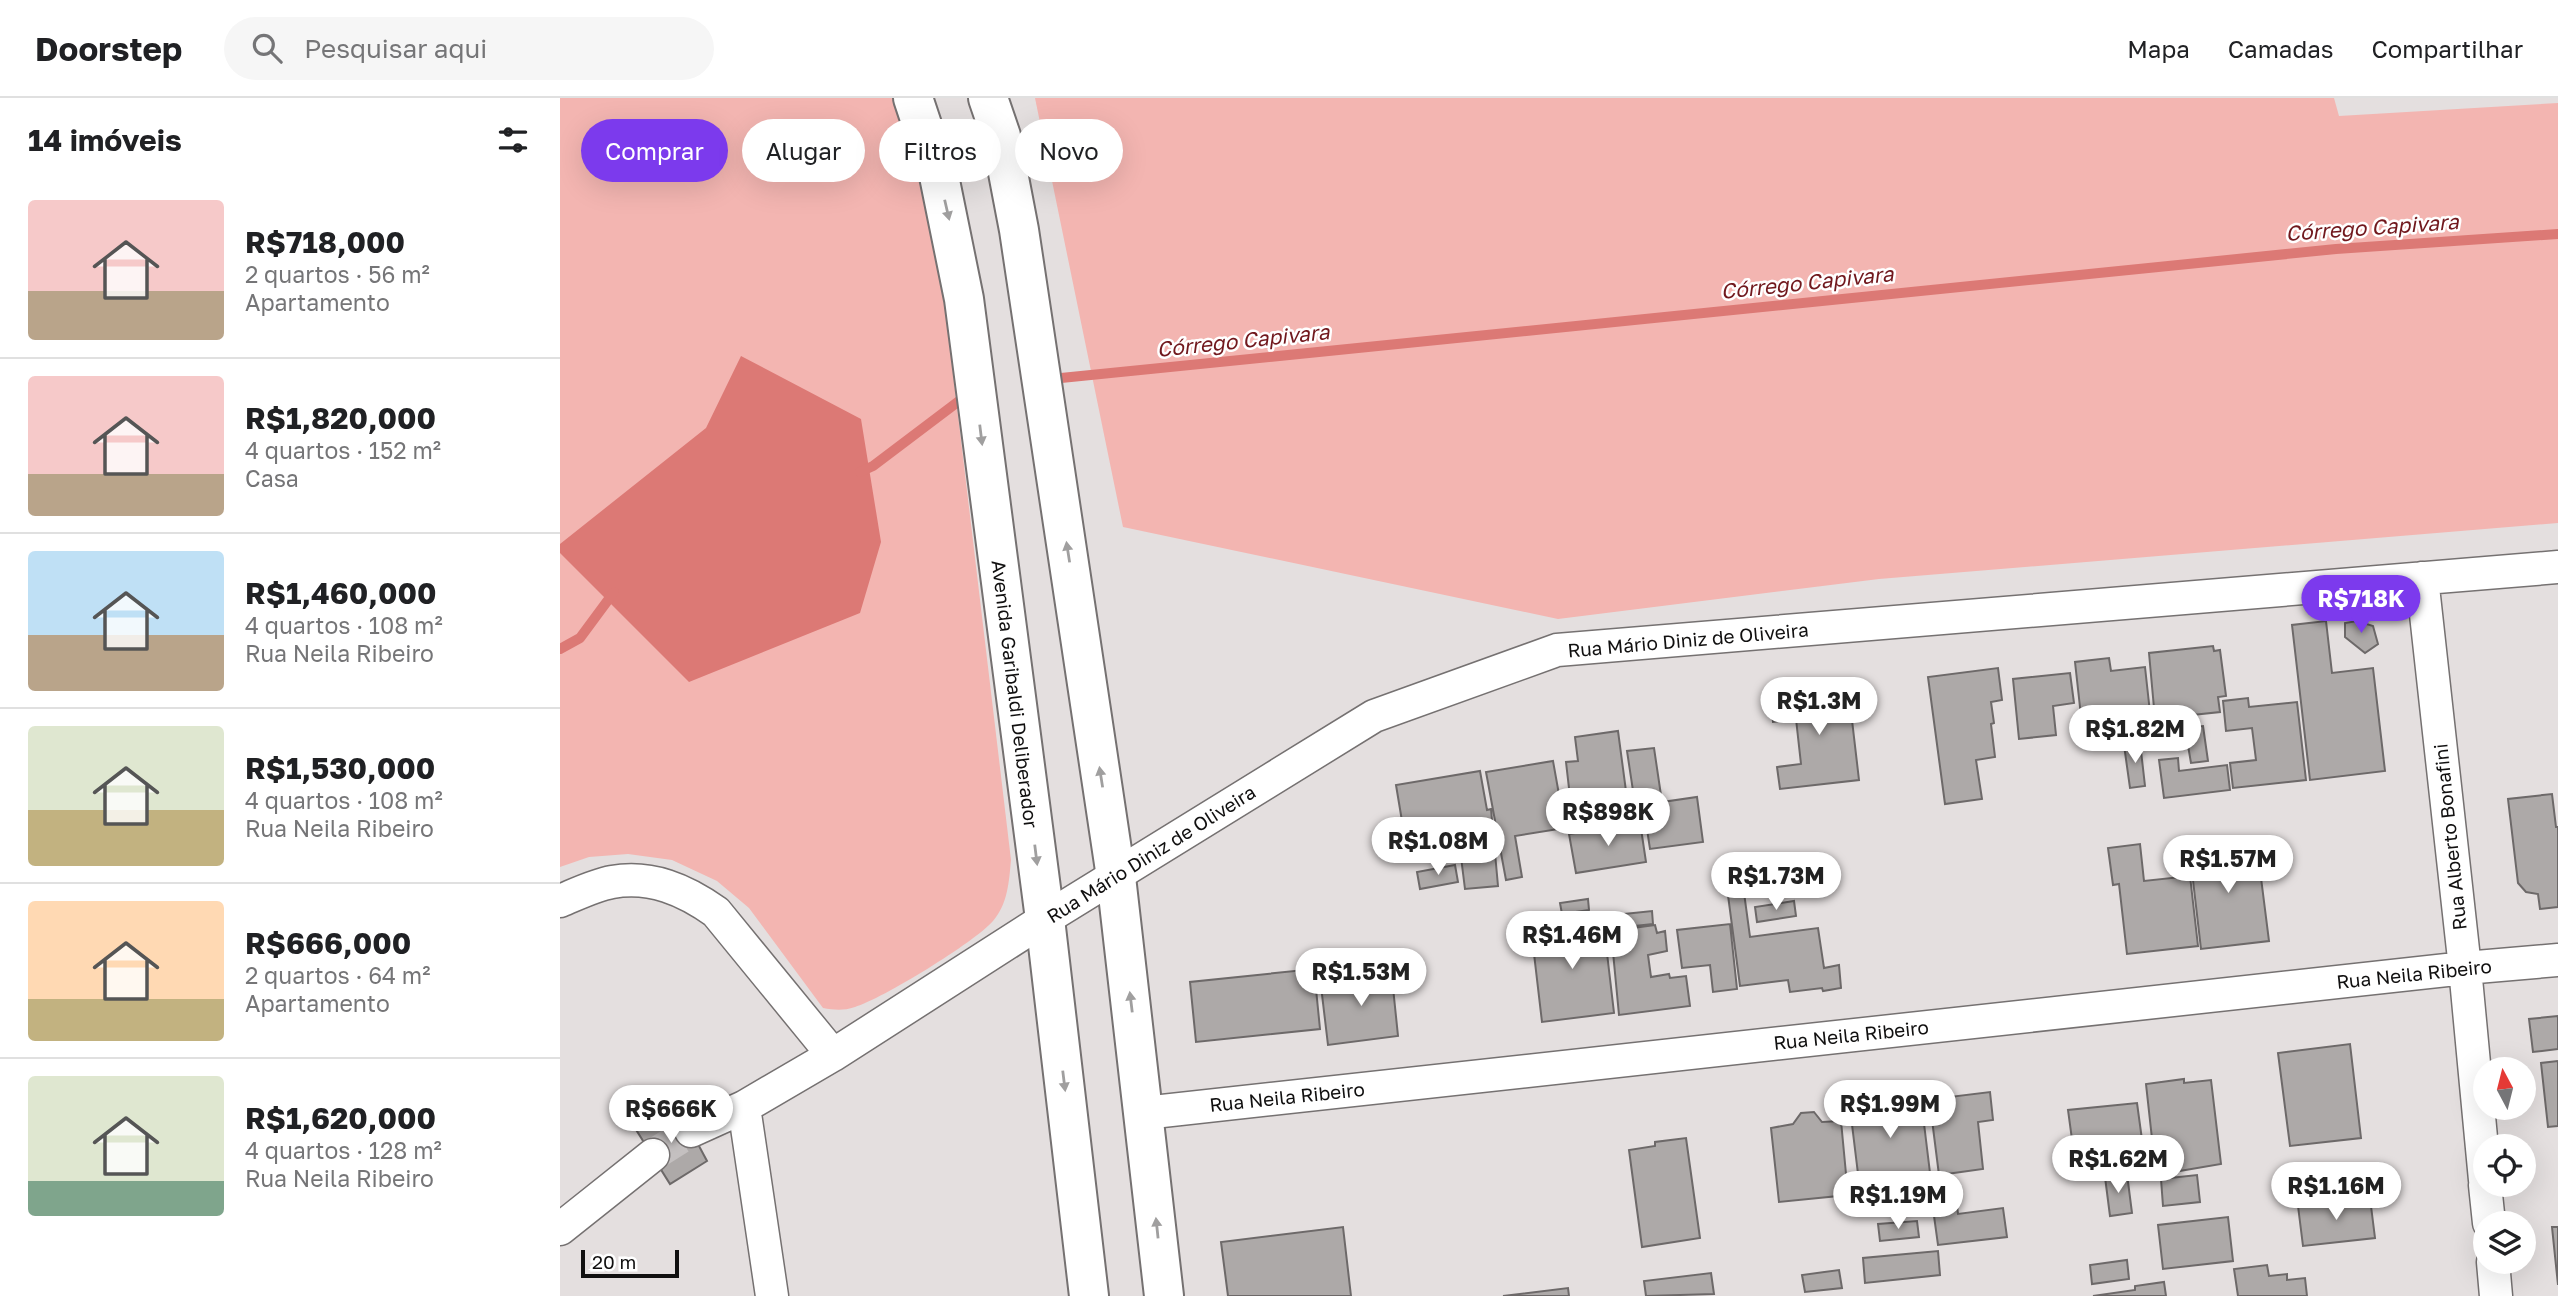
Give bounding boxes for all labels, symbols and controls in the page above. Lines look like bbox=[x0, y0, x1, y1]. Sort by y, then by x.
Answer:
search box bbox=[224, 17, 714, 80]
text: Doorstep bbox=[35, 29, 182, 68]
icon: search bbox=[248, 29, 286, 67]
text: Pesquisar aqui bbox=[304, 33, 487, 64]
text: Mapa bbox=[2127, 34, 2190, 63]
text: Camadas bbox=[2228, 34, 2333, 63]
text: Compartilhar bbox=[2371, 34, 2523, 63]
chip: Comprar bbox=[581, 119, 728, 182]
chip: Alugar bbox=[742, 119, 865, 182]
chip: Filtros bbox=[879, 119, 1001, 182]
chip: Novo bbox=[1015, 119, 1123, 182]
icon: filters bbox=[494, 121, 532, 159]
text: 14 imóveis bbox=[28, 122, 182, 158]
one-way arrow bbox=[942, 199, 953, 221]
water label: Córrego Capivara bbox=[2284, 208, 2461, 246]
text: R$718,000 bbox=[245, 224, 405, 260]
icon: home bbox=[84, 228, 168, 312]
text: 2 quartos · 56 m² bbox=[245, 260, 430, 288]
water label: Córrego Capivara bbox=[1719, 260, 1896, 304]
text: Apartamento bbox=[245, 288, 390, 316]
water label: Córrego Capivara bbox=[1155, 318, 1332, 362]
text: R$1,820,000 bbox=[245, 400, 436, 436]
icon: home bbox=[84, 404, 168, 488]
one-way arrow bbox=[976, 424, 987, 446]
text: 4 quartos · 152 m² bbox=[245, 436, 441, 464]
text: Casa bbox=[245, 464, 299, 492]
one-way arrow bbox=[1062, 541, 1073, 563]
street label: Avenida Garibaldi Deliberador bbox=[988, 559, 1043, 830]
text: R$1,460,000 bbox=[245, 575, 436, 611]
pin: R$718K bbox=[2304, 575, 2418, 635]
icon: home bbox=[84, 579, 168, 663]
text: R$718K bbox=[2317, 584, 2405, 612]
text: 4 quartos · 108 m² bbox=[245, 611, 443, 639]
street label: Rua Mário Diniz de Oliveira bbox=[1566, 618, 1809, 661]
text: Rua Neila Ribeiro bbox=[245, 639, 434, 667]
pin: R$1.3M bbox=[1762, 678, 1876, 737]
text: R$1.3M bbox=[1776, 686, 1862, 714]
pin: R$1.82M bbox=[2070, 706, 2200, 765]
text: R$1.82M bbox=[2085, 714, 2185, 742]
street label: Rua Alberto Bonafini bbox=[2428, 743, 2471, 932]
text: R$1,530,000 bbox=[245, 750, 435, 786]
icon: home bbox=[84, 754, 168, 838]
one-way arrow bbox=[1096, 765, 1107, 787]
street label: Rua Mário Diniz de Oliveira bbox=[1042, 780, 1259, 927]
text: 4 quartos · 108 m² bbox=[245, 786, 443, 814]
pin: R$898K bbox=[1551, 788, 1665, 848]
text: R$898K bbox=[1562, 797, 1654, 825]
text: Rua Neila Ribeiro bbox=[245, 814, 434, 842]
pin: R$1.08M bbox=[1373, 818, 1503, 877]
text: R$1.08M bbox=[1388, 826, 1488, 854]
pin: R$1.57M bbox=[2163, 836, 2293, 895]
one-way arrow bbox=[1031, 844, 1042, 866]
text: R$1.57M bbox=[2179, 844, 2277, 872]
pin: R$1.73M bbox=[1711, 852, 1841, 912]
text: R$1.73M bbox=[1727, 861, 1825, 889]
pin: R$1.46M bbox=[1507, 912, 1637, 971]
text: R$1.46M bbox=[1522, 920, 1622, 948]
text: R$666,000 bbox=[245, 925, 411, 961]
icon: home bbox=[84, 929, 168, 1013]
pin: R$1.53M bbox=[1296, 948, 1426, 1008]
street label: Rua Neila Ribeiro bbox=[2335, 954, 2493, 993]
text: R$1.53M bbox=[1311, 957, 1411, 985]
text: 2 quartos · 64 m² bbox=[245, 961, 431, 989]
text: Apartamento bbox=[245, 989, 390, 1017]
one-way arrow bbox=[1125, 991, 1136, 1013]
street label: Rua Neila Ribeiro bbox=[1772, 1015, 1930, 1054]
north arrow bbox=[2473, 1057, 2536, 1120]
map controls bbox=[2473, 1057, 2536, 1274]
one-way arrow bbox=[1058, 1070, 1069, 1092]
street label: Rua Neila Ribeiro bbox=[1208, 1077, 1366, 1116]
pin: R$1.99M bbox=[1825, 1080, 1955, 1140]
pin: R$666K bbox=[614, 1086, 728, 1145]
text: R$1.99M bbox=[1840, 1089, 1940, 1117]
text: R$666K bbox=[625, 1094, 717, 1122]
text: R$1,620,000 bbox=[245, 1100, 436, 1136]
icon: home bbox=[84, 1104, 168, 1188]
button: locate bbox=[2473, 1134, 2536, 1197]
text: 4 quartos · 128 m² bbox=[245, 1136, 442, 1164]
pin: R$1.62M bbox=[2053, 1136, 2183, 1195]
text: R$1.62M bbox=[2068, 1144, 2168, 1172]
pin: R$1.16M bbox=[2271, 1162, 2401, 1222]
text: Rua Neila Ribeiro bbox=[245, 1164, 434, 1192]
text: R$1.16M bbox=[2287, 1171, 2385, 1199]
pin: R$1.19M bbox=[1833, 1172, 1963, 1231]
text: R$1.19M bbox=[1849, 1180, 1947, 1208]
button: layers bbox=[2473, 1211, 2536, 1274]
one-way arrow bbox=[1151, 1217, 1162, 1239]
scale bar bbox=[581, 1247, 679, 1279]
text: 20 m bbox=[592, 1250, 636, 1273]

